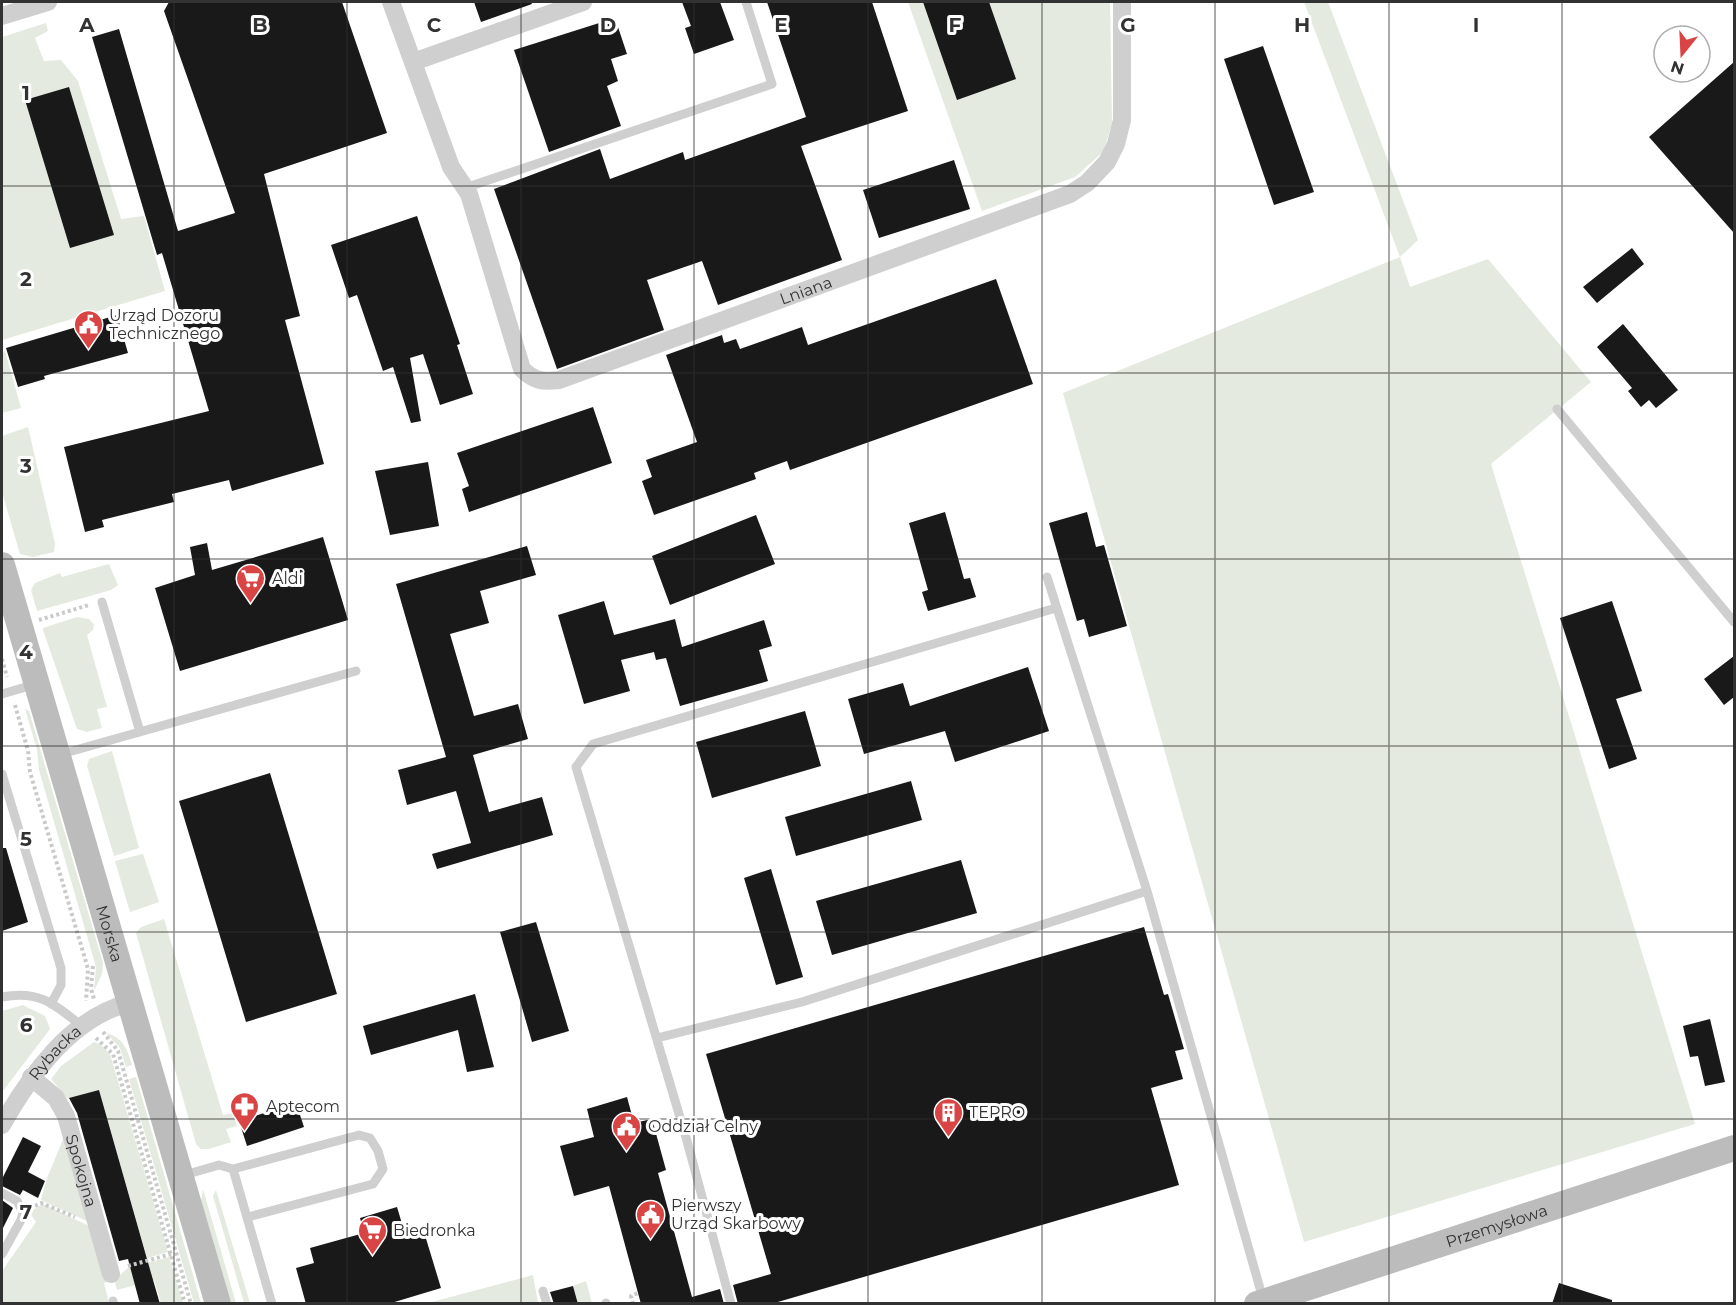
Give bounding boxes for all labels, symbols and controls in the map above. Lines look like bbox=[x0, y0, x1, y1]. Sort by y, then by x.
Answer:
text: A bbox=[78, 13, 95, 37]
text: B bbox=[252, 13, 268, 37]
text: C bbox=[427, 13, 442, 37]
text: D bbox=[600, 13, 616, 37]
text: E bbox=[774, 13, 788, 37]
text: F bbox=[949, 13, 962, 37]
text: G bbox=[1120, 13, 1136, 37]
text: H bbox=[1294, 13, 1310, 37]
text: I bbox=[1473, 13, 1479, 37]
north arrow bbox=[1652, 24, 1712, 84]
text: N bbox=[1668, 57, 1687, 79]
text: 1 bbox=[22, 81, 30, 105]
text: 2 bbox=[20, 267, 32, 291]
street label: Lniana bbox=[777, 272, 835, 309]
place label: Urząd Dozoru Technicznego bbox=[109, 306, 220, 343]
public building icon: Urząd Dozoru Technicznego bbox=[72, 308, 104, 350]
text: 3 bbox=[19, 454, 32, 478]
supermarket icon: Aldi bbox=[235, 562, 267, 604]
place label: Aldi bbox=[272, 569, 303, 588]
text: 4 bbox=[19, 640, 33, 664]
text: 5 bbox=[20, 827, 32, 851]
street label: Morska bbox=[92, 903, 127, 964]
text: 6 bbox=[20, 1013, 33, 1037]
street label: Rybacka bbox=[25, 1021, 85, 1084]
pharmacy icon: Aptecom bbox=[229, 1090, 261, 1132]
building icon: TEPRO bbox=[932, 1096, 964, 1138]
place label: Aptecom bbox=[266, 1097, 340, 1116]
place label: TEPRO bbox=[969, 1103, 1025, 1122]
public building icon: Oddział Celny bbox=[611, 1110, 643, 1152]
place label: Oddział Celny bbox=[648, 1117, 758, 1136]
street label: Spokojna bbox=[62, 1132, 100, 1209]
place label: Pierwszy Urząd Skarbowy bbox=[671, 1196, 801, 1233]
public building icon: Pierwszy Urząd Skarbowy bbox=[634, 1198, 666, 1240]
text: 7 bbox=[20, 1200, 32, 1224]
street label: Przemysłowa bbox=[1443, 1201, 1550, 1252]
supermarket icon: Biedronka bbox=[356, 1214, 388, 1256]
place label: Biedronka bbox=[393, 1221, 476, 1240]

